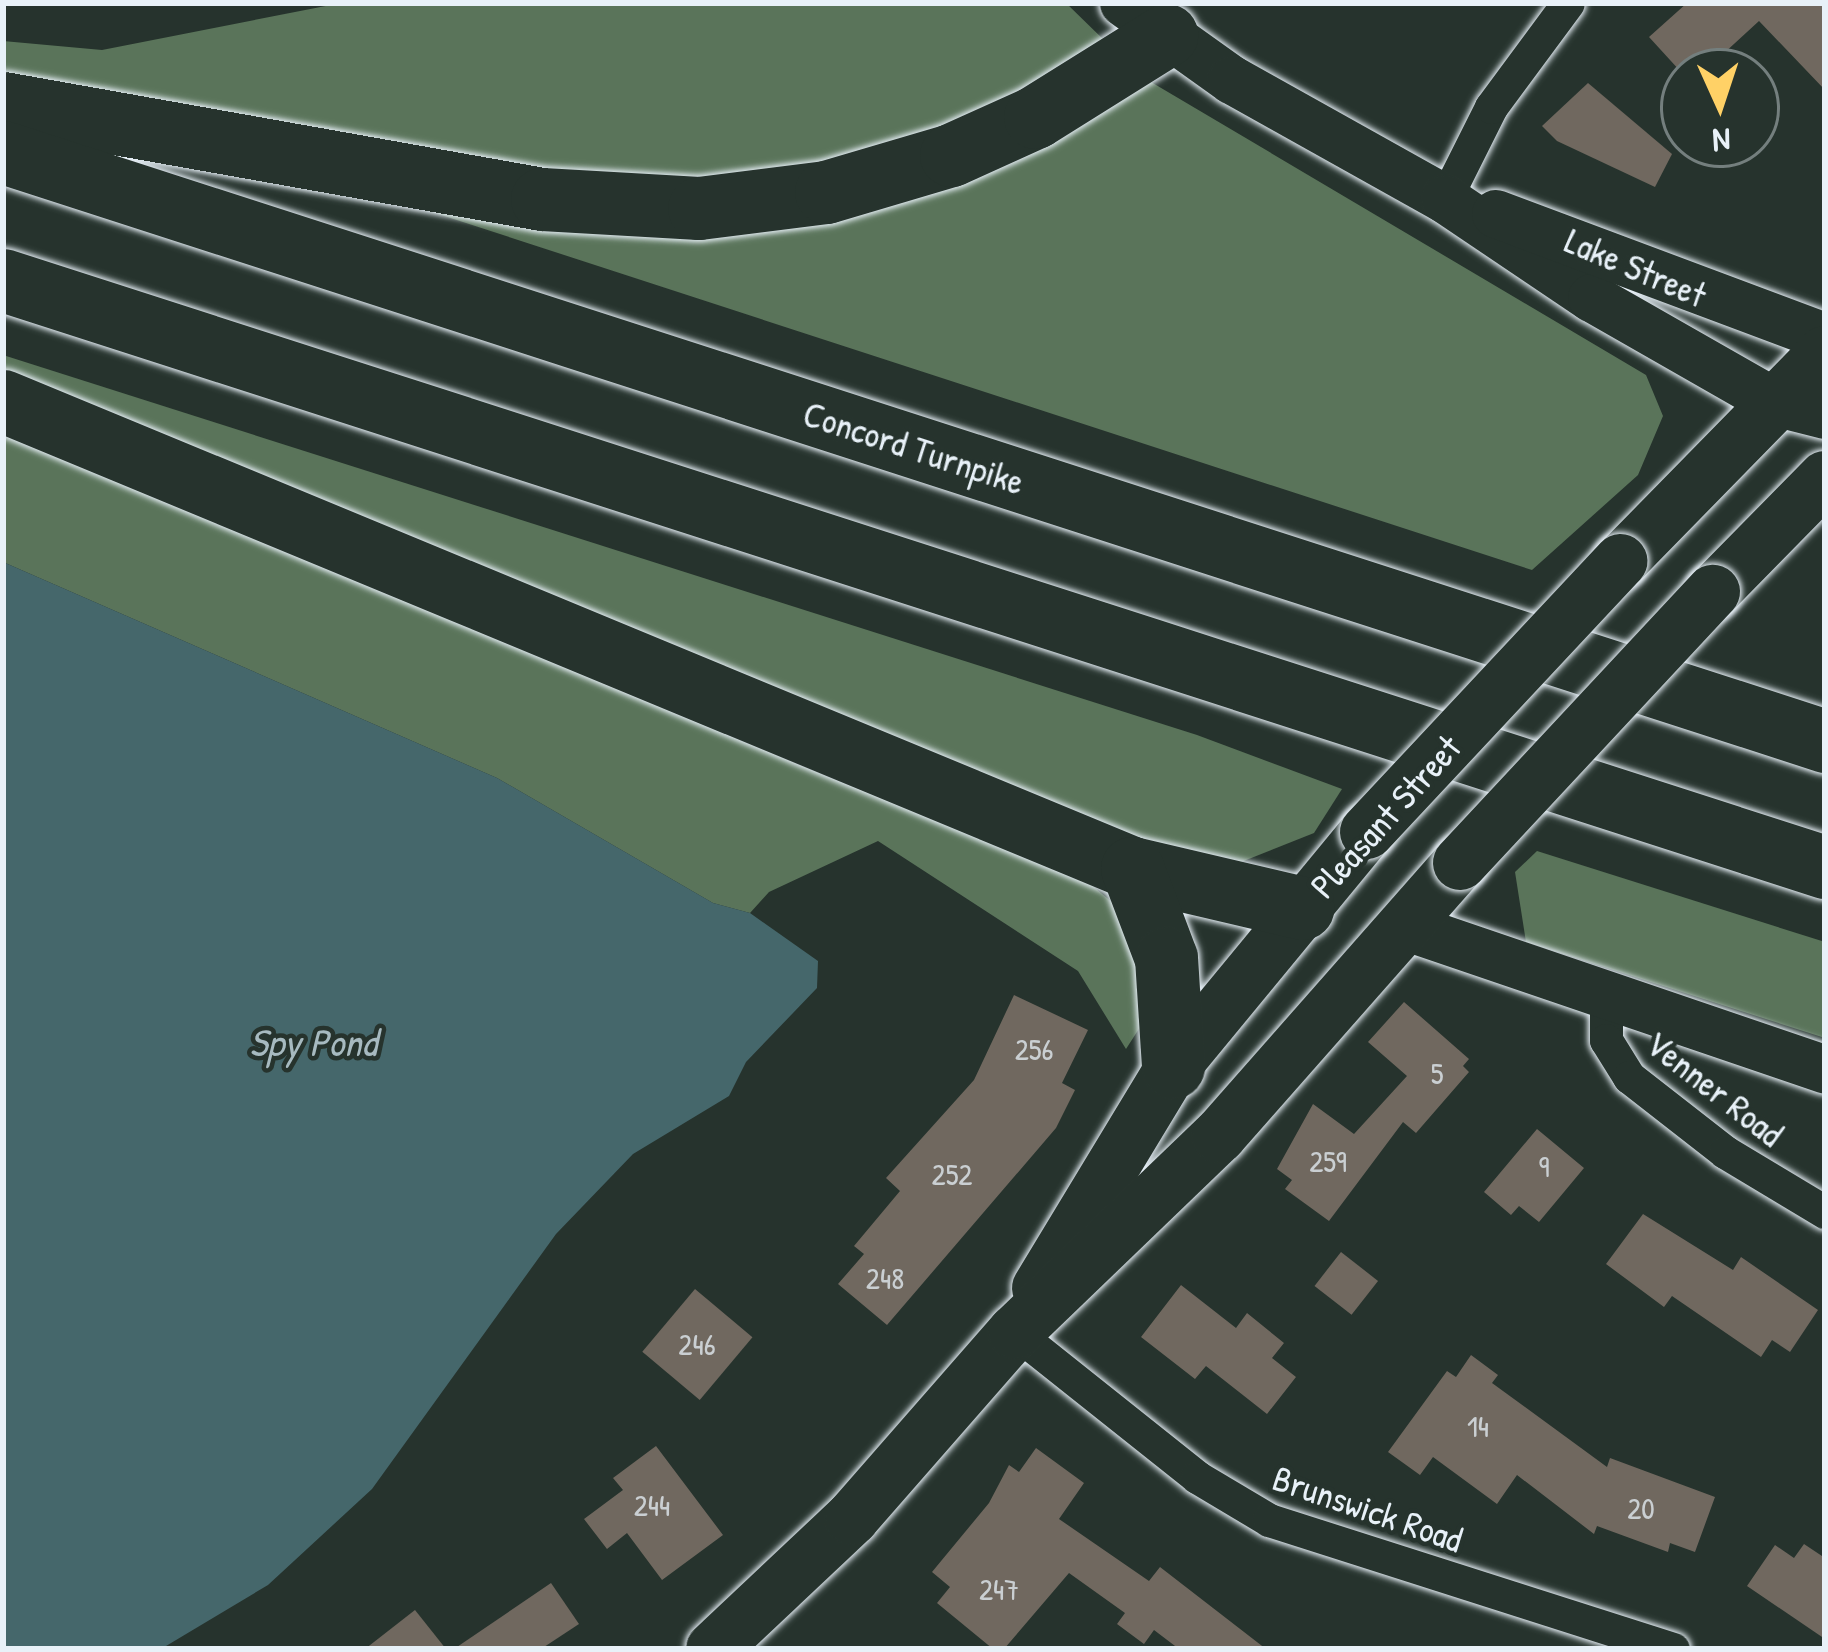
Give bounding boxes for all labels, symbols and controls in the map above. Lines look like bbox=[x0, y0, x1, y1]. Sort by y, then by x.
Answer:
north arrow bbox=[1660, 48, 1780, 168]
text: N bbox=[1712, 119, 1732, 163]
street label: Lake Street bbox=[1559, 218, 1713, 316]
street label: Concord Turnpike bbox=[798, 391, 1030, 503]
street label: Pleasant Street bbox=[1301, 726, 1469, 906]
water label: Spy Pond bbox=[249, 1019, 377, 1065]
street label: Venner Road bbox=[1638, 1021, 1792, 1155]
house number: 256 bbox=[1015, 1031, 1053, 1067]
house number: 5 bbox=[1431, 1055, 1443, 1091]
house number: 259 bbox=[1309, 1143, 1347, 1179]
house number: 9 bbox=[1538, 1148, 1550, 1184]
house number: 252 bbox=[932, 1156, 972, 1192]
house number: 248 bbox=[866, 1260, 904, 1296]
house number: 246 bbox=[678, 1326, 716, 1362]
house number: 14 bbox=[1467, 1408, 1489, 1444]
street label: Brunswick Road bbox=[1268, 1455, 1468, 1561]
house number: 244 bbox=[634, 1487, 670, 1523]
house number: 20 bbox=[1627, 1490, 1655, 1526]
house number: 247 bbox=[979, 1571, 1019, 1607]

